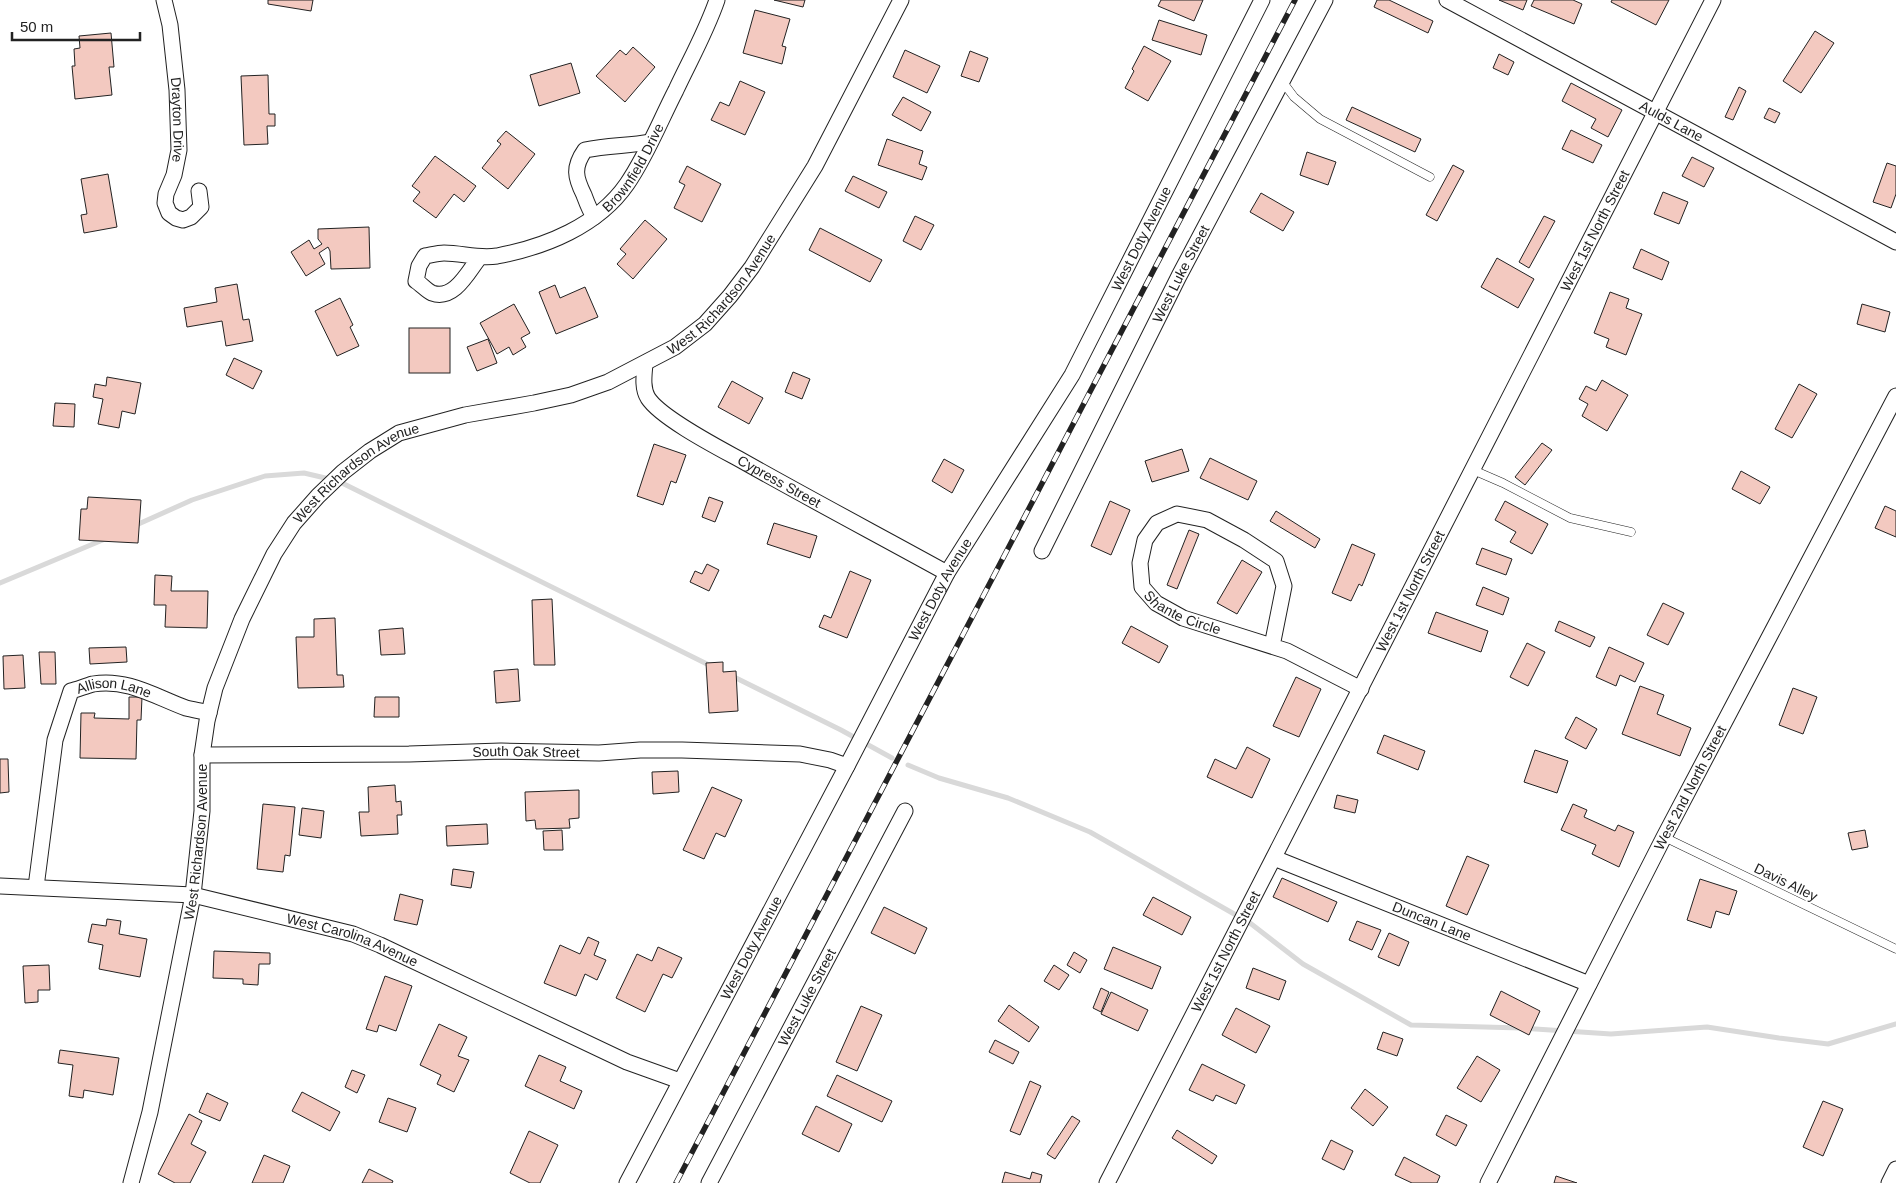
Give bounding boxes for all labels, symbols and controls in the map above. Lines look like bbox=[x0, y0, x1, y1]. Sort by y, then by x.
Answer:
scale bar bbox=[12, 10, 140, 42]
text: 50 m bbox=[20, 18, 53, 35]
street label: Drayton Drive bbox=[168, 76, 187, 164]
street label: Aulds Lane bbox=[1637, 97, 1706, 145]
street label: Brownfield Drive bbox=[599, 121, 667, 215]
street label: West 1st North Street bbox=[1557, 167, 1632, 294]
street label: West Doty Avenue bbox=[1108, 184, 1174, 293]
street label: West Luke Street bbox=[1149, 222, 1212, 325]
street label: West Richardson Avenue bbox=[665, 231, 779, 358]
street label: West Richardson Avenue bbox=[290, 420, 421, 526]
street label: Cypress Street bbox=[735, 452, 824, 511]
street label: West 1st North Street bbox=[1373, 528, 1448, 654]
street label: West Doty Avenue bbox=[905, 535, 975, 643]
street label: Shante Circle bbox=[1141, 587, 1223, 638]
street label: Allison Lane bbox=[74, 675, 154, 701]
street label: West 2nd North Street bbox=[1651, 723, 1729, 853]
street label: South Oak Street bbox=[472, 743, 580, 761]
street label: West Richardson Avenue bbox=[180, 764, 210, 921]
street label: Davis Alley bbox=[1752, 860, 1820, 904]
street label: West 1st North Street bbox=[1188, 888, 1263, 1015]
street label: West Doty Avenue bbox=[717, 893, 785, 1002]
street label: Duncan Lane bbox=[1390, 898, 1474, 944]
street label: West Carolina Avenue bbox=[285, 910, 421, 970]
street label: West Luke Street bbox=[775, 946, 839, 1048]

